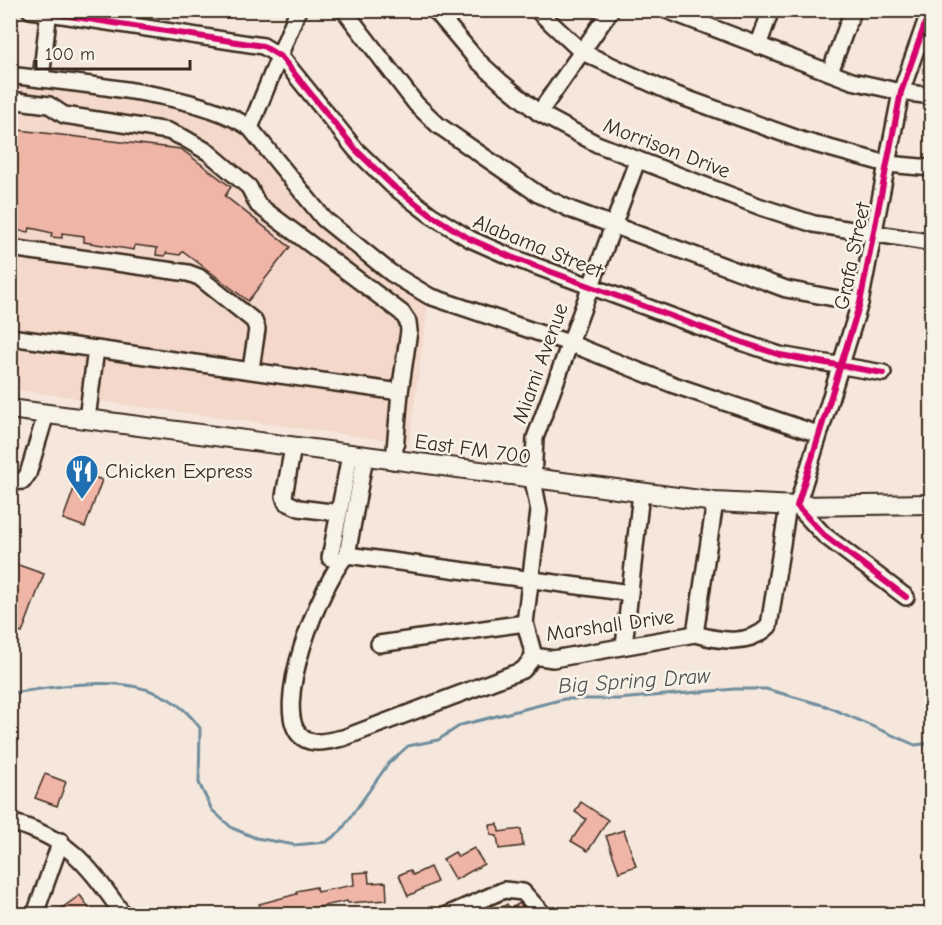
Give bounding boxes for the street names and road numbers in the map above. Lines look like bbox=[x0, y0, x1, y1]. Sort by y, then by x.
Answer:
street label: Morrison Drive bbox=[600, 113, 734, 183]
street label: Grafa Street bbox=[829, 199, 875, 312]
street label: Alabama Street bbox=[470, 209, 607, 283]
street label: Miami Avenue bbox=[507, 300, 573, 426]
street label: East FM 700 bbox=[413, 429, 533, 469]
street label: Marshall Drive bbox=[544, 604, 676, 646]

